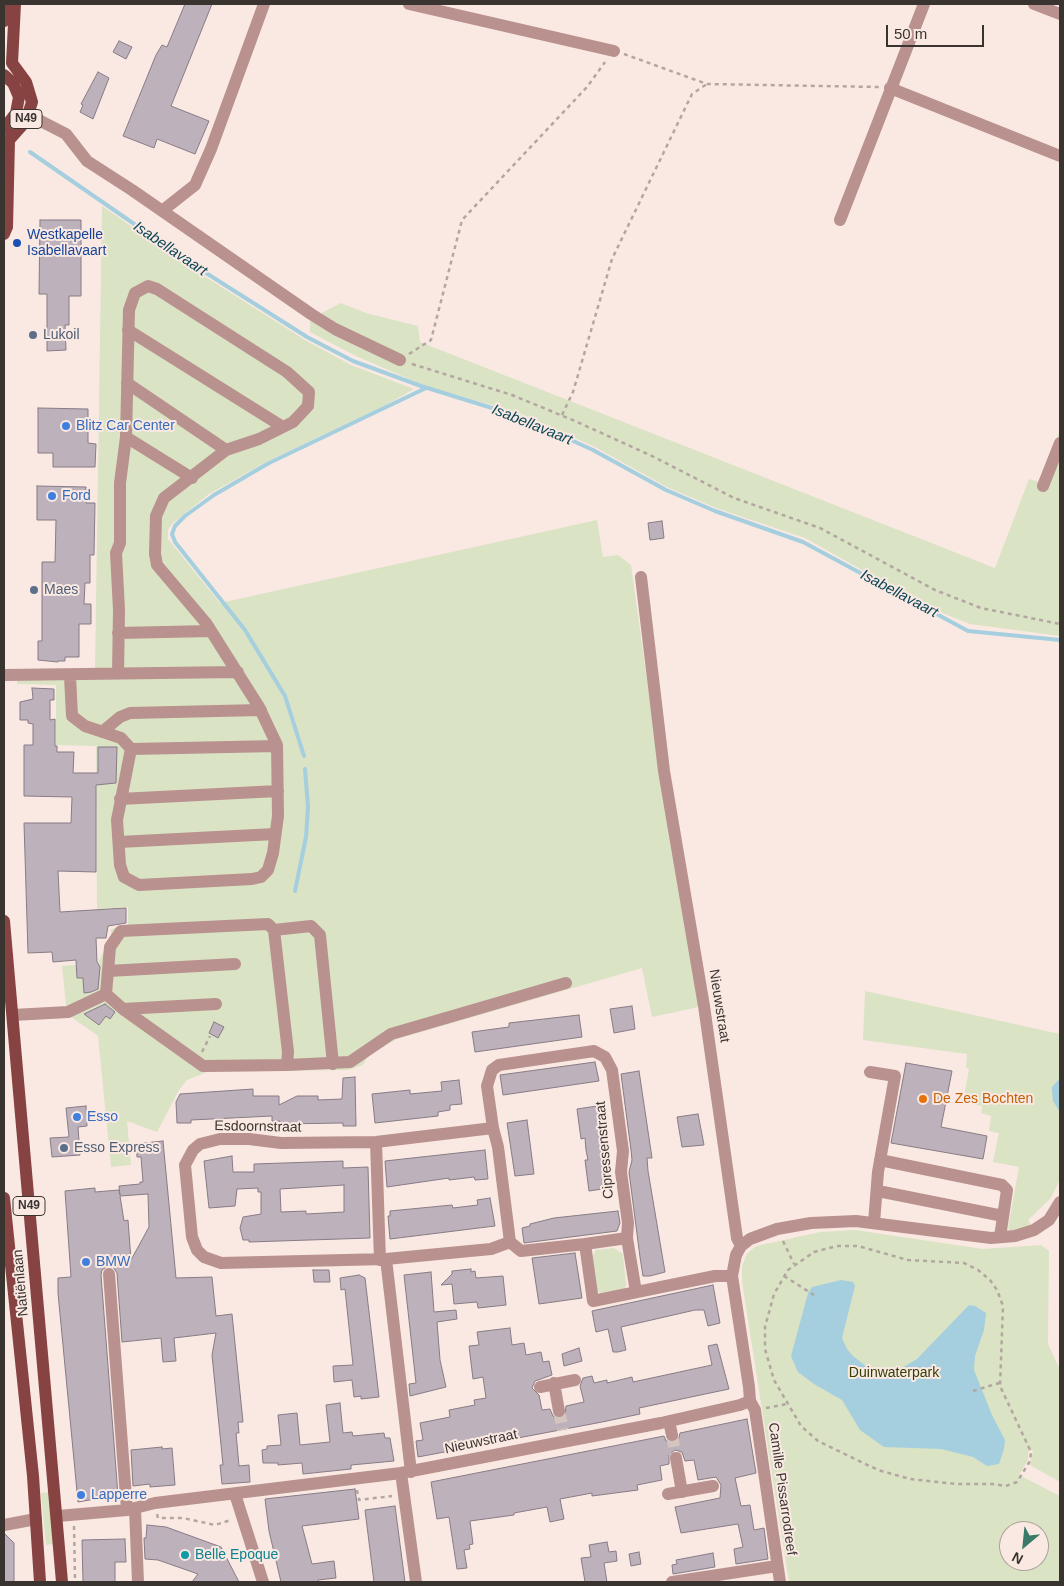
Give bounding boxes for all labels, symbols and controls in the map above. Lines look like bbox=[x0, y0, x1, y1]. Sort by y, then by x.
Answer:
scale bar bbox=[889, 15, 986, 47]
text: 50 m bbox=[894, 25, 927, 42]
road number: N49 bbox=[10, 110, 42, 128]
water label: Isabellavaart bbox=[130, 218, 210, 280]
place label: Westkapelle Isabellavaart bbox=[27, 227, 106, 260]
marker: Westkapelle Isabellavaart bbox=[11, 237, 23, 249]
place label: Lukoil bbox=[43, 327, 80, 343]
marker: Lukoil bbox=[27, 329, 39, 341]
water label: Isabellavaart bbox=[489, 401, 575, 449]
place label: Blitz Car Center bbox=[76, 418, 175, 434]
marker: Blitz Car Center bbox=[60, 420, 72, 432]
place label: Ford bbox=[62, 488, 91, 504]
marker: Ford bbox=[46, 490, 58, 502]
water label: Isabellavaart bbox=[857, 566, 941, 622]
place label: Maes bbox=[44, 582, 78, 598]
marker: Maes bbox=[28, 584, 40, 596]
street label: Nieuwstraat bbox=[705, 968, 733, 1044]
place label: De Zes Bochten bbox=[933, 1091, 1033, 1107]
marker: De Zes Bochten bbox=[917, 1093, 929, 1105]
street label: Cipressenstraat bbox=[592, 1100, 618, 1200]
place label: Esso bbox=[87, 1109, 118, 1125]
marker: Esso bbox=[71, 1111, 83, 1123]
street label: Esdoornstraat bbox=[214, 1118, 302, 1136]
place label: Esso Express bbox=[74, 1140, 160, 1156]
marker: Esso Express bbox=[58, 1142, 70, 1154]
road number: N49 bbox=[13, 1196, 45, 1216]
street label: Natiënlaan bbox=[10, 1249, 32, 1317]
place label: BMW bbox=[96, 1254, 130, 1270]
marker: BMW bbox=[80, 1256, 92, 1268]
park label: Duinwaterpark bbox=[849, 1365, 939, 1381]
street label: Camille Pissarrodreef bbox=[764, 1422, 800, 1556]
street label: Nieuwstraat bbox=[443, 1426, 519, 1458]
place label: Lapperre bbox=[91, 1487, 147, 1503]
marker: Lapperre bbox=[75, 1489, 87, 1501]
north arrow bbox=[999, 1521, 1049, 1571]
place label: Belle Epoque bbox=[195, 1547, 278, 1563]
marker: Belle Epoque bbox=[179, 1549, 191, 1561]
text: N bbox=[1009, 1549, 1026, 1568]

